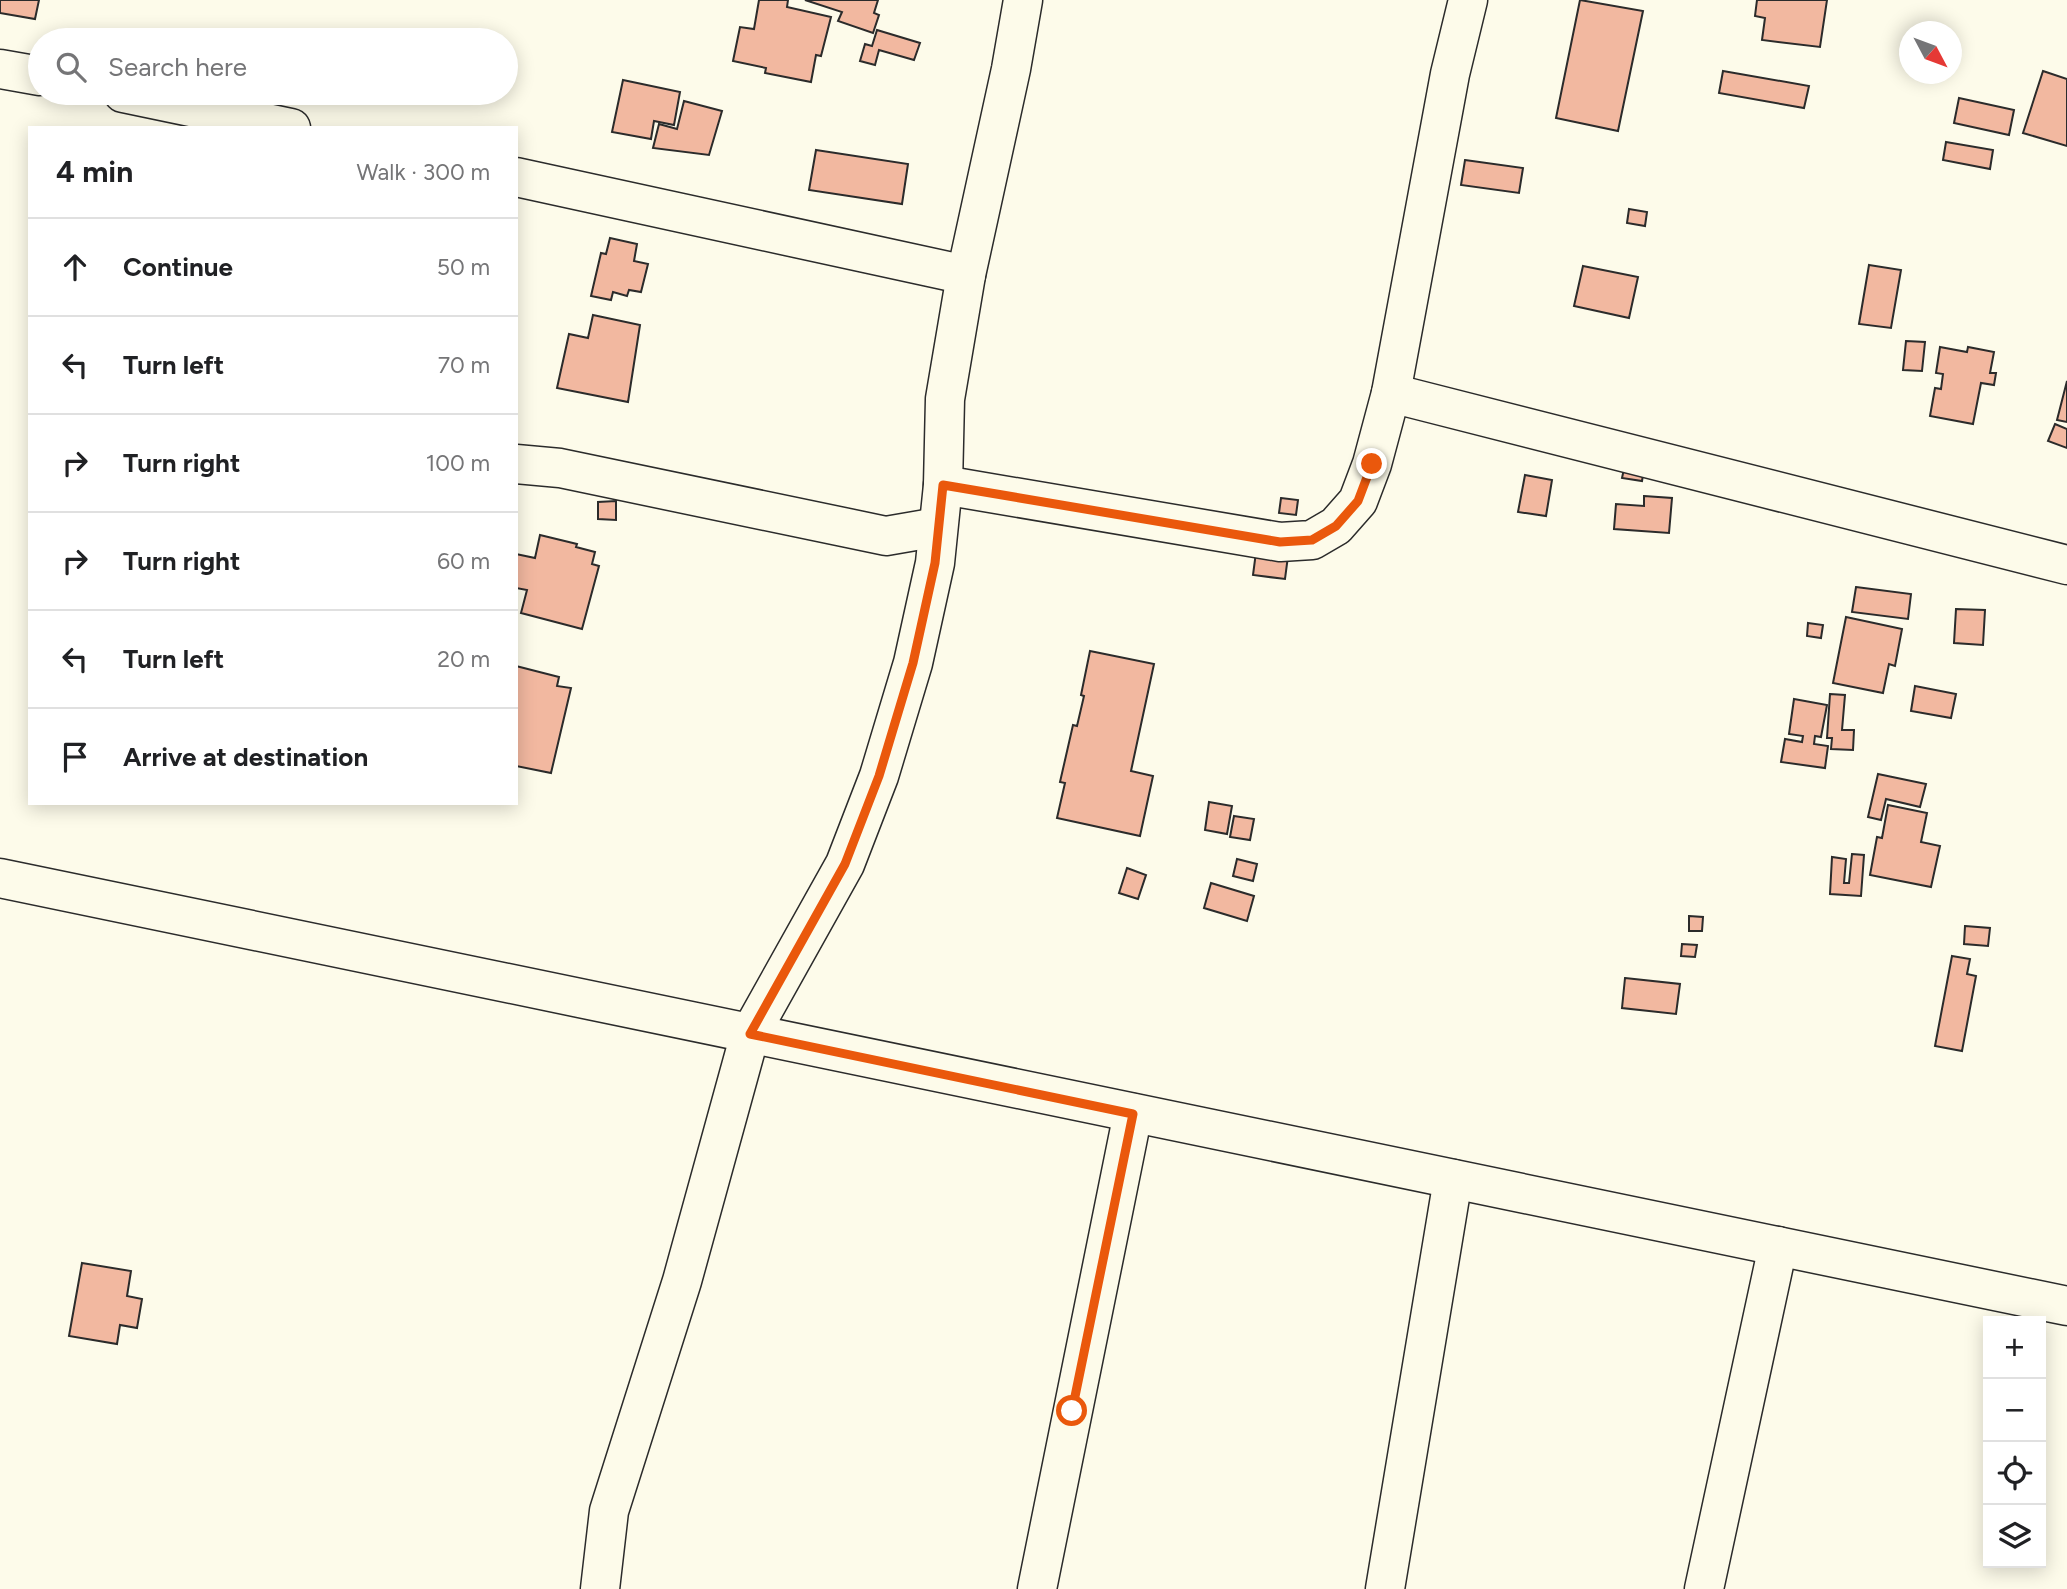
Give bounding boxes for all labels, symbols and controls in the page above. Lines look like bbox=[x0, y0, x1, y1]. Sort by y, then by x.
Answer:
north arrow bbox=[1899, 21, 1962, 84]
search box bbox=[28, 28, 518, 105]
icon: search bbox=[52, 48, 90, 86]
text: Search here bbox=[108, 51, 247, 83]
text: 4 min bbox=[56, 153, 133, 190]
text: Walk · 300 m bbox=[356, 158, 490, 186]
icon: ahead bbox=[56, 248, 94, 286]
text: Continue bbox=[123, 251, 233, 283]
text: 50 m bbox=[437, 253, 490, 281]
icon: left bbox=[56, 346, 94, 384]
text: Turn left bbox=[123, 349, 224, 381]
text: 70 m bbox=[438, 351, 490, 379]
icon: right bbox=[56, 444, 94, 482]
text: Turn right bbox=[123, 447, 240, 479]
route end bbox=[1356, 448, 1387, 479]
text: 100 m bbox=[426, 449, 490, 477]
icon: right bbox=[56, 542, 94, 580]
text: Turn right bbox=[123, 545, 240, 577]
text: 60 m bbox=[437, 547, 490, 575]
icon: left bbox=[56, 640, 94, 678]
text: Turn left bbox=[123, 643, 224, 675]
text: 20 m bbox=[437, 645, 490, 673]
icon: arrive bbox=[56, 738, 94, 776]
text: Arrive at destination bbox=[123, 741, 368, 773]
map controls bbox=[1983, 1316, 2046, 1568]
button: + bbox=[1983, 1316, 2046, 1379]
button: − bbox=[1983, 1379, 2046, 1442]
route start bbox=[1056, 1395, 1087, 1426]
button: locate bbox=[1983, 1442, 2046, 1505]
button: layers bbox=[1983, 1505, 2046, 1568]

